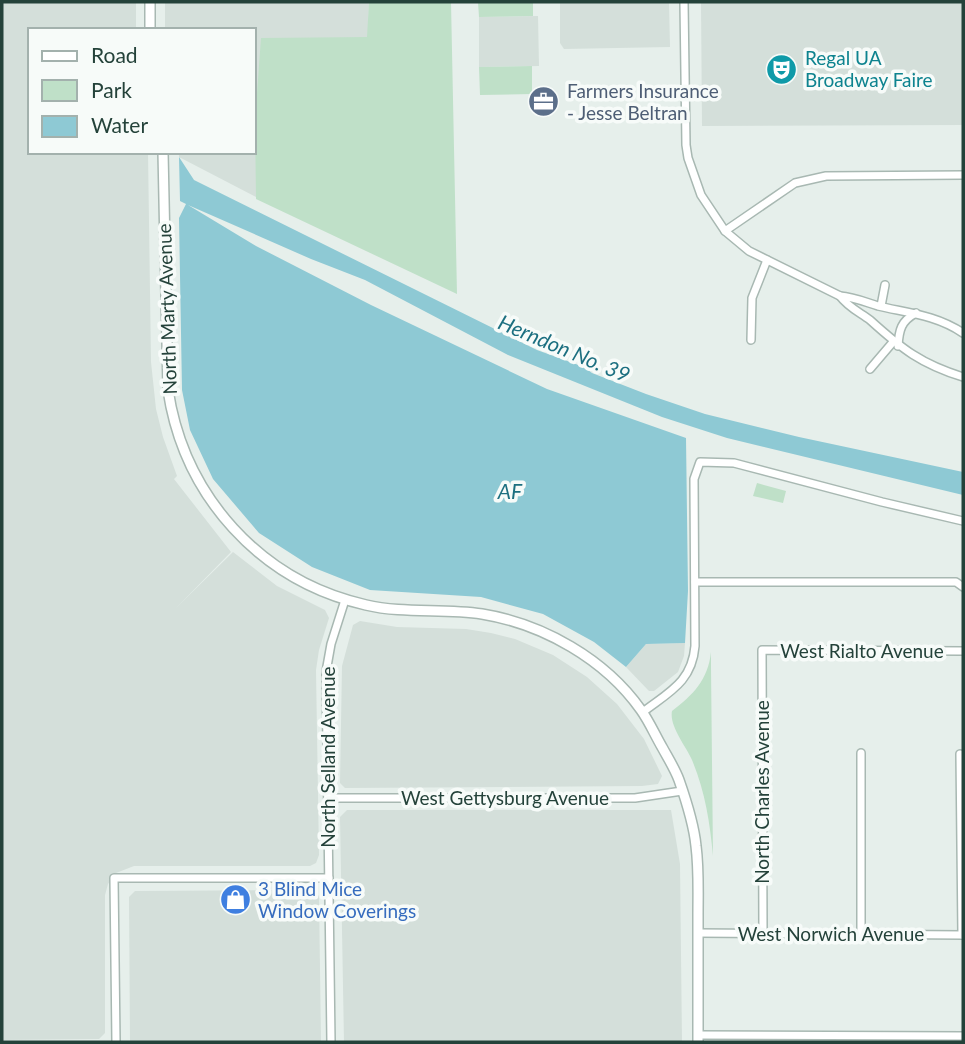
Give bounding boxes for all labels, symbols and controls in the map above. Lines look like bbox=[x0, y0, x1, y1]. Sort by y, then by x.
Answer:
legend bbox=[28, 28, 256, 154]
text: Road bbox=[91, 42, 138, 67]
place label: Regal UA Broadway Faire bbox=[805, 46, 933, 91]
theatre icon: Regal UA Broadway Faire bbox=[765, 52, 799, 86]
text: Park bbox=[91, 77, 132, 102]
place label: Farmers Insurance - Jesse Beltran bbox=[567, 79, 719, 124]
office icon: Farmers Insurance - Jesse Beltran bbox=[527, 85, 561, 119]
text: Water bbox=[91, 112, 148, 137]
street label: North Marty Avenue bbox=[152, 223, 181, 395]
water label: Herndon No. 39 bbox=[495, 309, 634, 387]
water label: AF bbox=[497, 478, 523, 503]
street label: West Rialto Avenue bbox=[780, 639, 944, 662]
street label: North Selland Avenue bbox=[316, 666, 339, 848]
street label: North Charles Avenue bbox=[750, 700, 773, 884]
street label: West Gettysburg Avenue bbox=[401, 786, 609, 809]
place label: 3 Blind Mice Window Coverings bbox=[258, 877, 416, 922]
shop icon: 3 Blind Mice Window Coverings bbox=[218, 883, 252, 917]
street label: West Norwich Avenue bbox=[738, 922, 924, 945]

